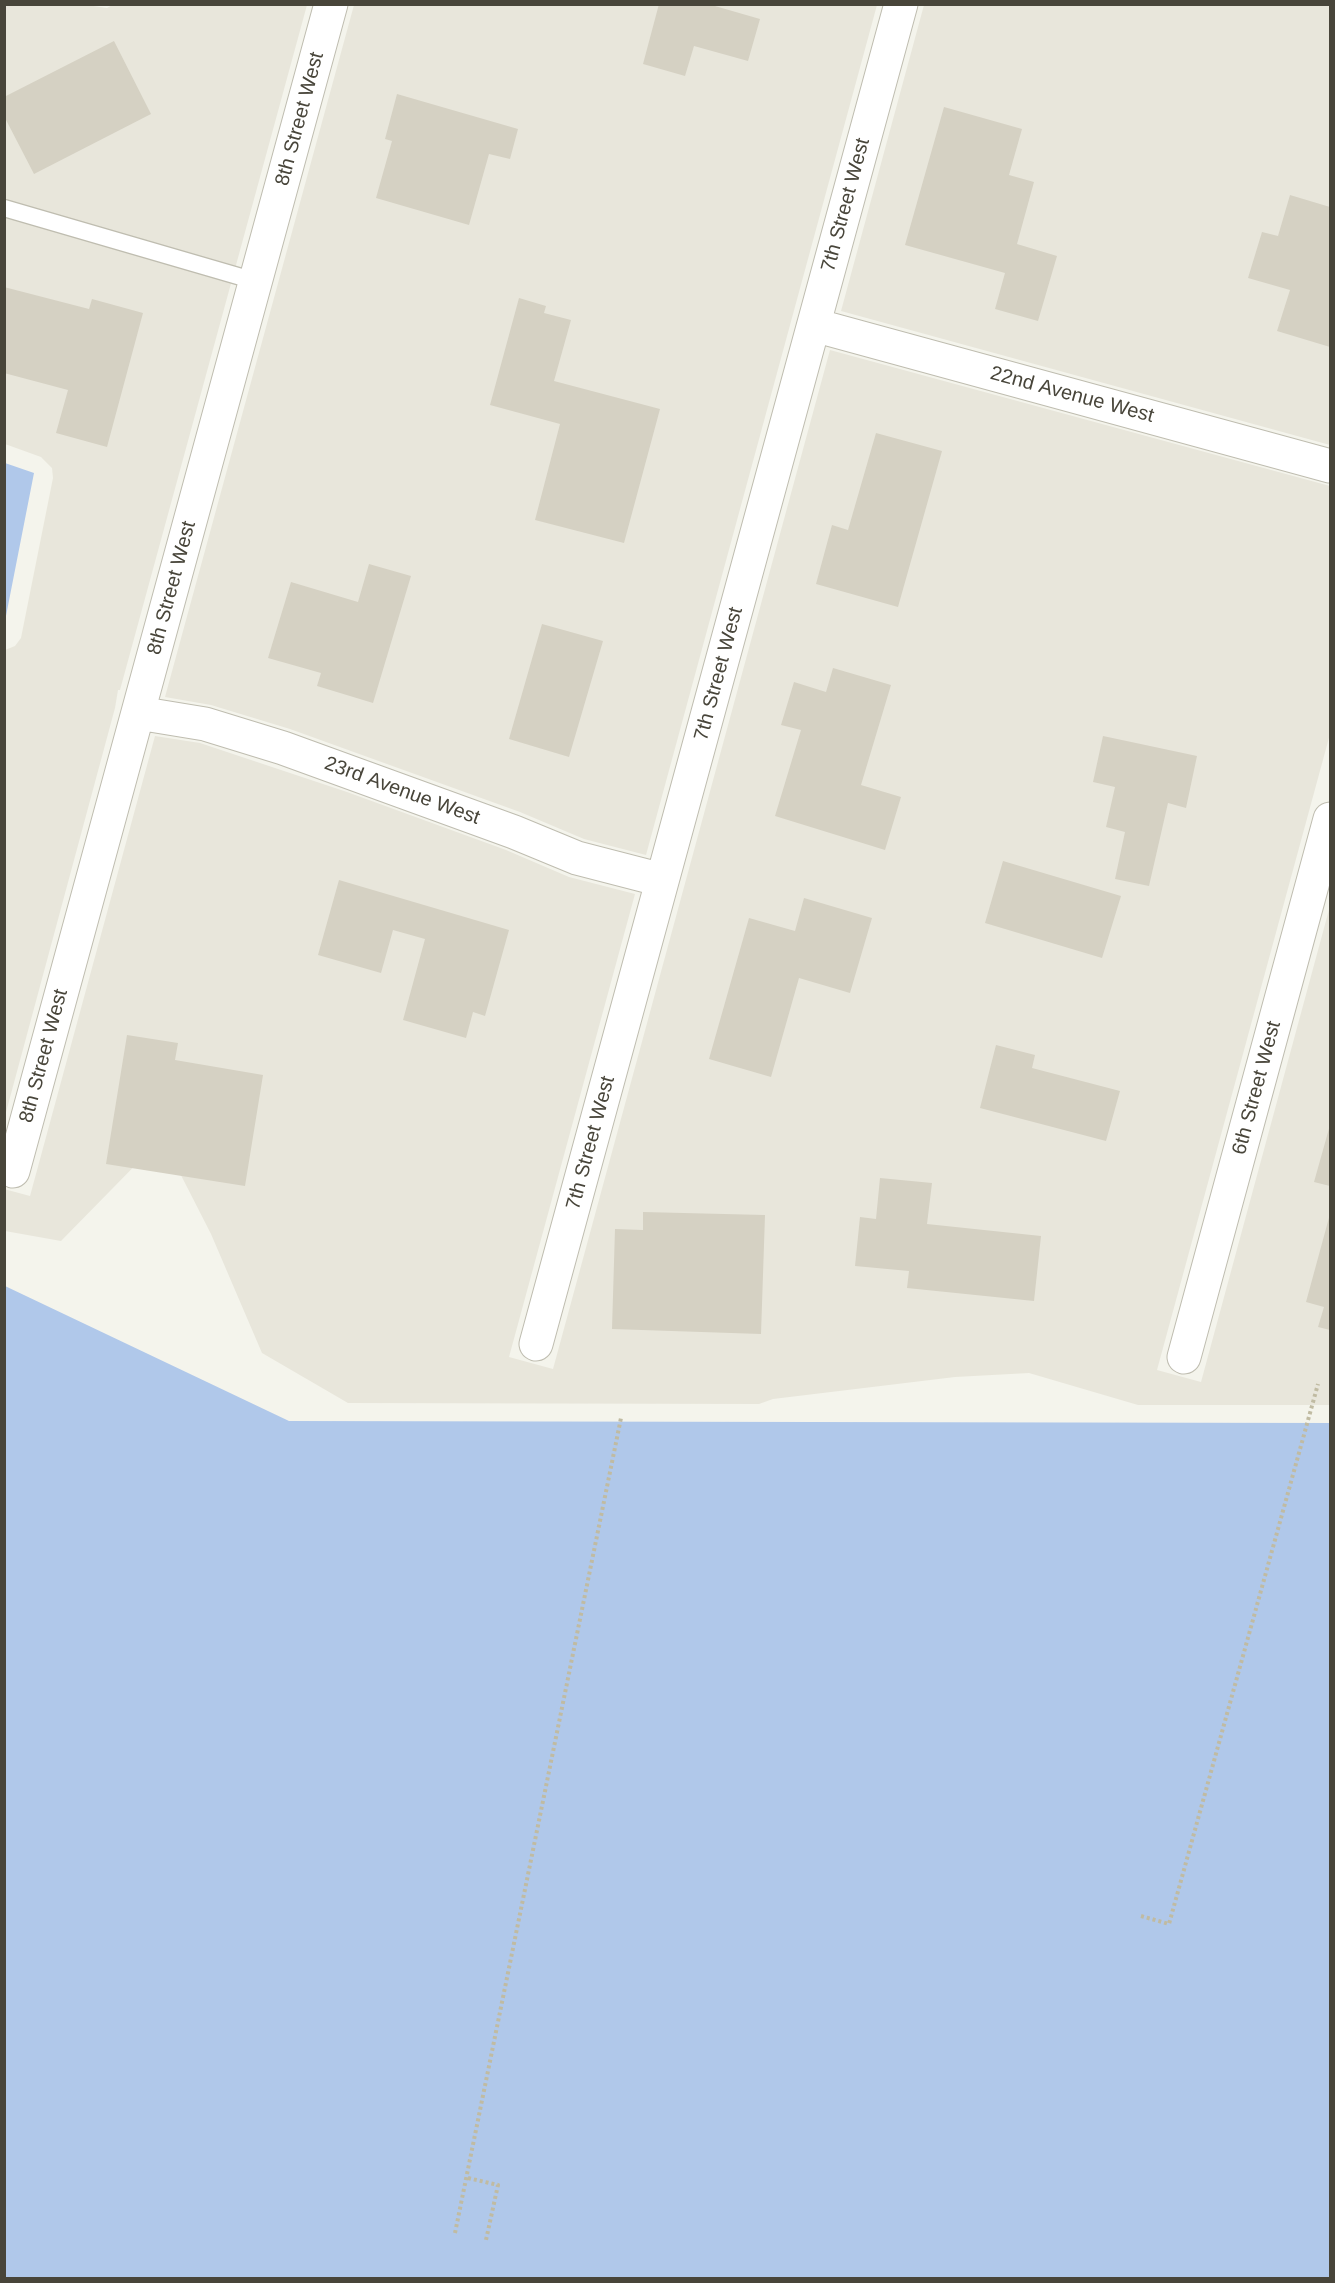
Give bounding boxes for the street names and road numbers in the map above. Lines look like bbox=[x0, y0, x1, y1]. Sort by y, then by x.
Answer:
street label: 8th Street West bbox=[271, 50, 329, 188]
street label: 7th Street West bbox=[817, 136, 875, 274]
street label: 22nd Avenue West bbox=[988, 362, 1156, 428]
street label: 8th Street West bbox=[143, 519, 201, 657]
street label: 7th Street West bbox=[690, 605, 748, 743]
street label: 23rd Avenue West bbox=[321, 752, 483, 830]
street label: 8th Street West bbox=[15, 987, 73, 1125]
street label: 6th Street West bbox=[1228, 1019, 1286, 1157]
street label: 7th Street West bbox=[562, 1074, 620, 1212]

